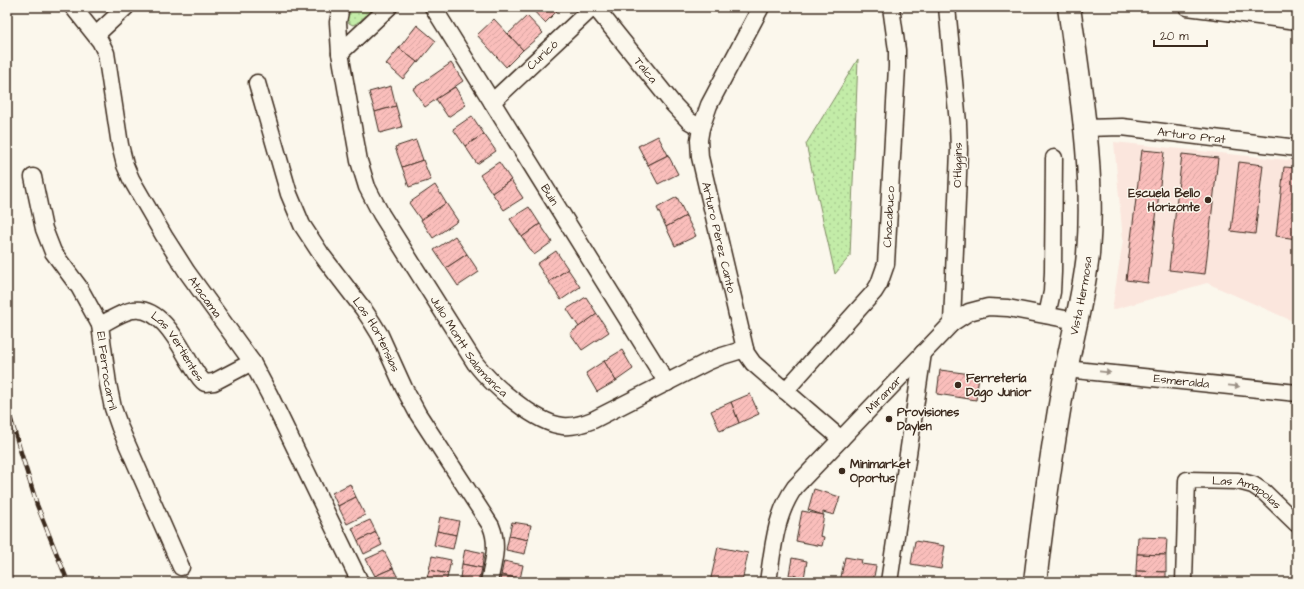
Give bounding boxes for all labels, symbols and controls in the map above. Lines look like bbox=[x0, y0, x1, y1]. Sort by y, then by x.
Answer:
scale bar bbox=[1154, 22, 1207, 48]
text: 20 m bbox=[1160, 28, 1189, 45]
street label: Curicó bbox=[523, 36, 562, 74]
street label: Talca bbox=[630, 53, 662, 87]
street label: Arturo Prat bbox=[1156, 123, 1227, 148]
street label: O'Higgins bbox=[949, 142, 968, 188]
street label: Arturo Pérez Canto bbox=[698, 180, 740, 295]
street label: Buin bbox=[537, 181, 563, 209]
street label: Chacabuco bbox=[878, 185, 899, 248]
place label: Escuela Bello Horizonte bbox=[1128, 185, 1200, 216]
marker: Escuela Bello Horizonte bbox=[1203, 195, 1213, 205]
street label: Vista Hermosa bbox=[1065, 256, 1096, 337]
street label: Atacama bbox=[184, 273, 226, 321]
street label: Julio Montt Salamanca bbox=[426, 293, 511, 401]
street label: Las Hortensias bbox=[349, 294, 404, 375]
street label: Las Vertientes bbox=[148, 307, 208, 385]
street label: El Ferrocarril bbox=[92, 330, 122, 413]
one-way arrow bbox=[1099, 369, 1111, 376]
place label: Ferretería Dago Junior bbox=[966, 370, 1032, 403]
street label: Esmeralda bbox=[1153, 370, 1210, 392]
street label: Miramar bbox=[861, 371, 906, 417]
marker: Ferretería Dago Junior bbox=[953, 380, 963, 390]
one-way arrow bbox=[1228, 382, 1240, 389]
place label: Provisiones Daylen bbox=[897, 404, 959, 436]
marker: Provisiones Daylen bbox=[884, 414, 894, 424]
place label: Minimarket Oportus bbox=[850, 456, 910, 488]
marker: Minimarket Oportus bbox=[837, 466, 847, 476]
street label: Las Amapolas bbox=[1212, 472, 1285, 513]

